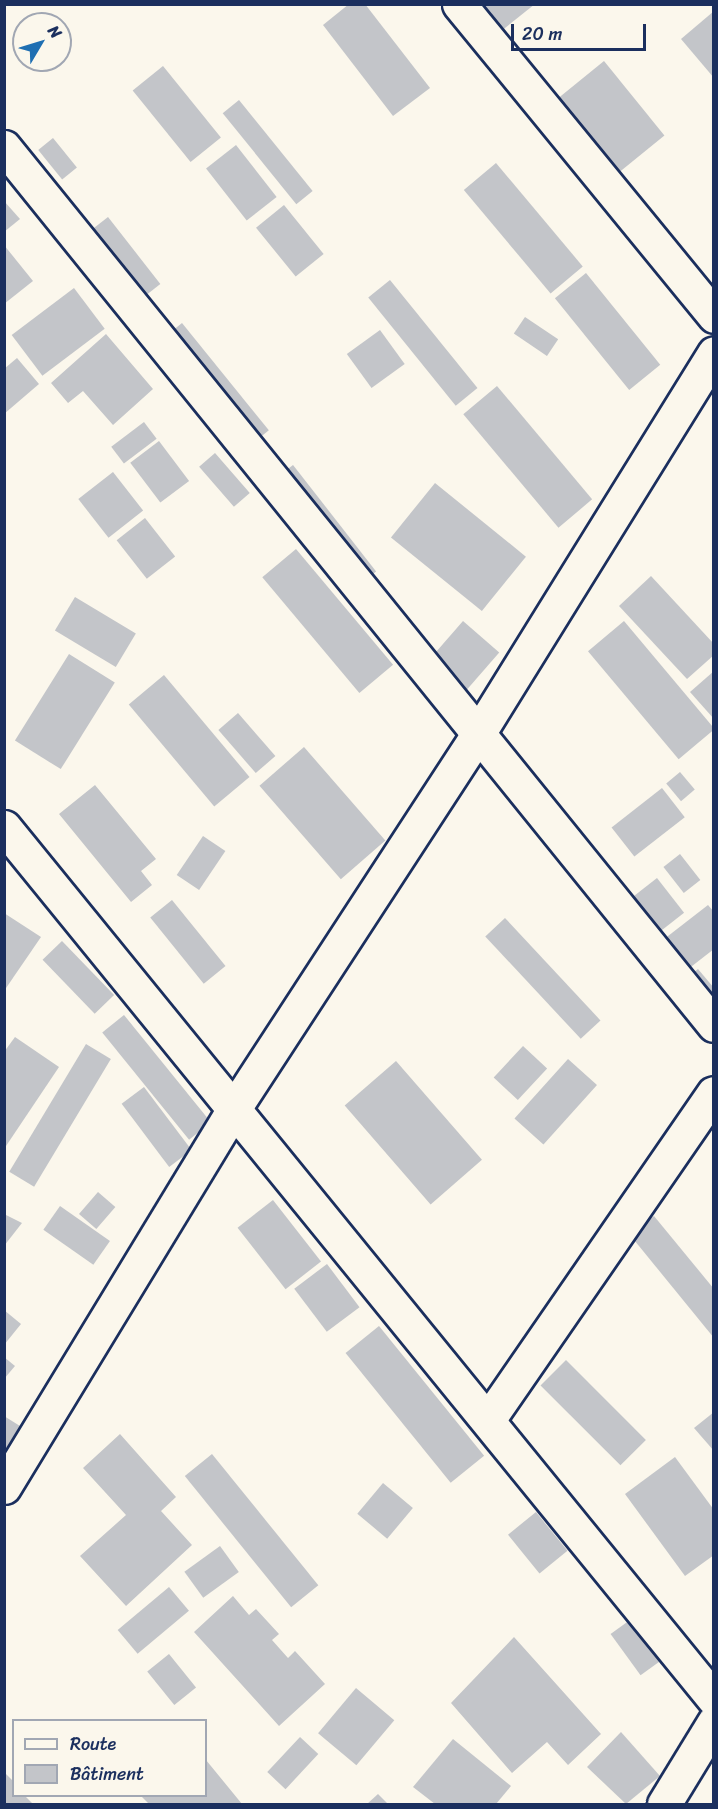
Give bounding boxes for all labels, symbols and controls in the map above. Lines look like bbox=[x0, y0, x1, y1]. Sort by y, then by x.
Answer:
north arrow bbox=[12, 12, 72, 72]
scale bar bbox=[514, 12, 649, 50]
text: 20 m bbox=[522, 18, 562, 50]
text: N bbox=[40, 19, 70, 45]
legend bbox=[12, 1719, 207, 1797]
text: Route bbox=[70, 1728, 116, 1760]
text: Bâtiment bbox=[70, 1758, 144, 1790]

